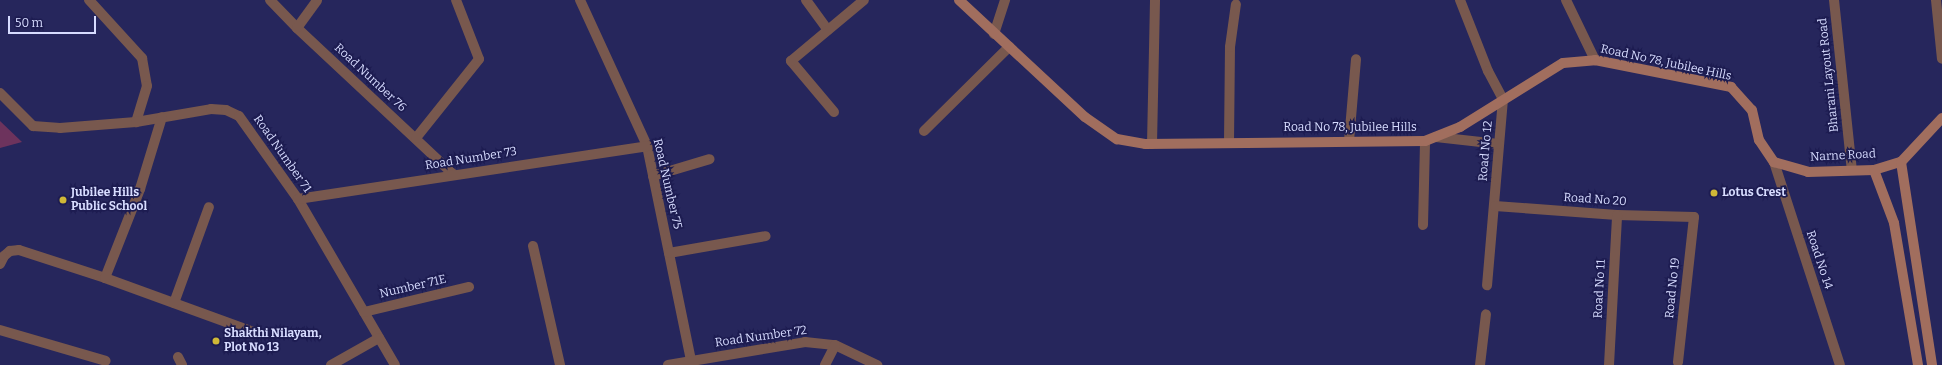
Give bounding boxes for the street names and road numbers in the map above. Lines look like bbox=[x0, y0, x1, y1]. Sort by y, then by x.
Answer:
street label: Bharani Layout Road bbox=[1816, 17, 1842, 133]
street label: Road Number 76 bbox=[331, 41, 409, 115]
street label: Road No 78, Jubilee Hills bbox=[1599, 42, 1733, 84]
street label: Road Number 71 bbox=[250, 113, 314, 195]
street label: Road No 12 bbox=[1476, 120, 1496, 182]
street label: Road No 78, Jubilee Hills bbox=[1283, 121, 1417, 135]
street label: Road Number 75 bbox=[650, 137, 684, 231]
street label: Road Number 73 bbox=[424, 145, 518, 173]
street label: Narne Road bbox=[1810, 147, 1876, 165]
street label: Road No 20 bbox=[1563, 191, 1627, 209]
street label: Road No 14 bbox=[1803, 229, 1835, 291]
street label: Road No 19 bbox=[1663, 257, 1683, 319]
street label: Road No 11 bbox=[1591, 259, 1609, 319]
street label: Number 71E bbox=[378, 272, 448, 302]
street label: Road Number 72 bbox=[714, 323, 808, 351]

